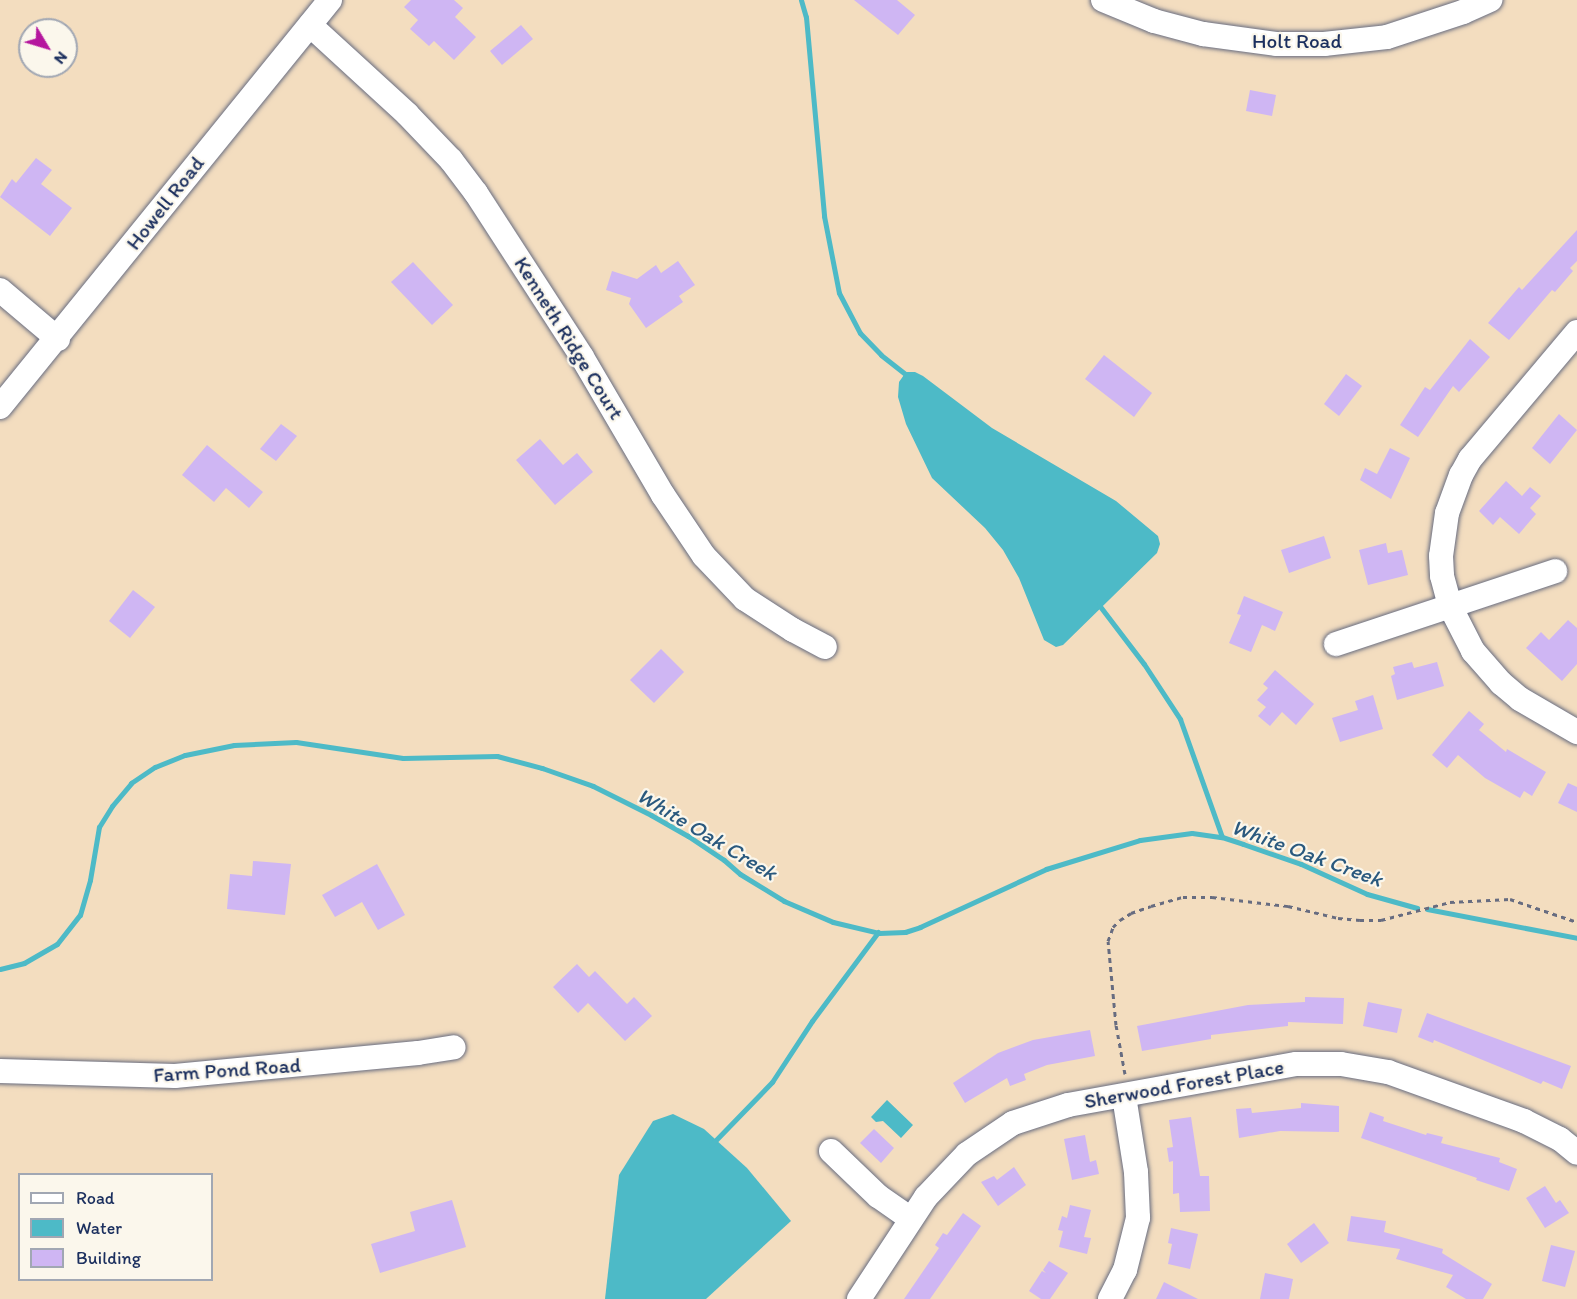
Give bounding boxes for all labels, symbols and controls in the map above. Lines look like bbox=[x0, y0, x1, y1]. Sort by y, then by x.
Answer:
north arrow bbox=[18, 18, 78, 78]
street label: Holt Road bbox=[1252, 28, 1342, 54]
text: N bbox=[50, 48, 72, 68]
street label: Howell Road bbox=[121, 151, 209, 255]
street label: Kenneth Ridge Court bbox=[509, 252, 629, 424]
water label: White Oak Creek bbox=[632, 782, 782, 886]
water label: White Oak Creek bbox=[1228, 814, 1386, 892]
street label: Farm Pond Road bbox=[153, 1052, 301, 1088]
street label: Sherwood Forest Place bbox=[1082, 1054, 1286, 1114]
legend bbox=[18, 1173, 213, 1281]
text: Road bbox=[76, 1187, 115, 1209]
text: Water bbox=[76, 1217, 122, 1239]
text: Building bbox=[76, 1247, 141, 1269]

